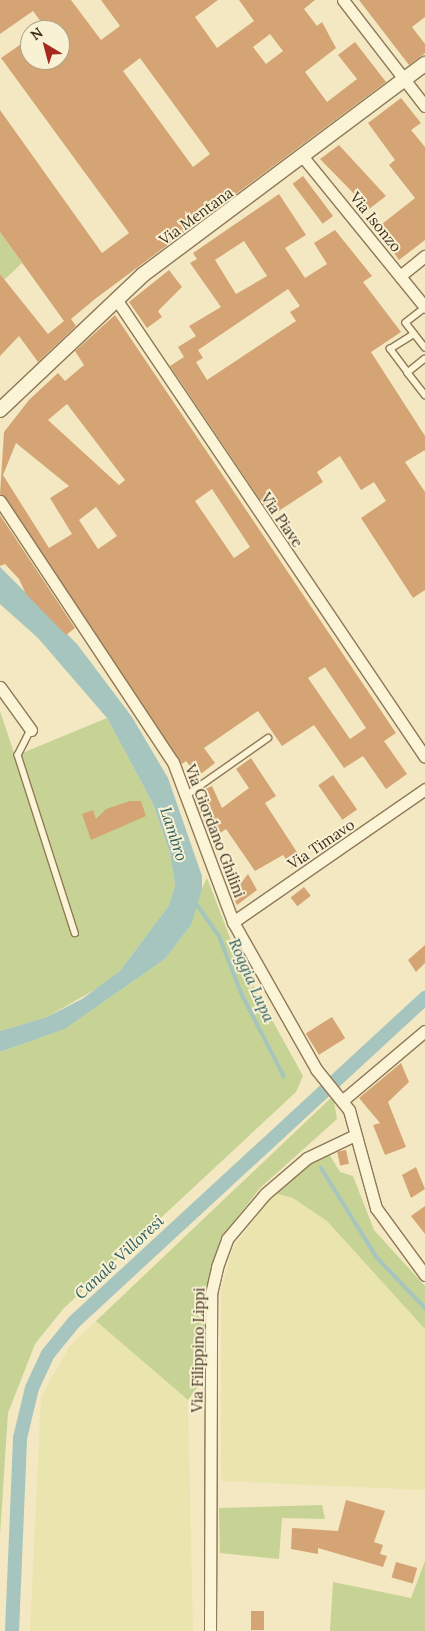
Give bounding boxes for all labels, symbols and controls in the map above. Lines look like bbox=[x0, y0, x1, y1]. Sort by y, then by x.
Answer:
north arrow bbox=[20, 20, 70, 70]
text: N bbox=[27, 23, 46, 44]
street label: Via Mentana bbox=[156, 183, 236, 249]
street label: Via Isonzo bbox=[347, 189, 405, 255]
street label: Via Piave bbox=[257, 489, 307, 551]
street label: Via Giordano Ghilini bbox=[181, 762, 249, 900]
water label: Lambro bbox=[156, 805, 192, 863]
street label: Via Timavo bbox=[284, 815, 358, 873]
water label: Roggia Lupa bbox=[225, 935, 279, 1025]
water label: Canale Villoresi bbox=[71, 1211, 167, 1303]
street label: Via Filippino Lippi bbox=[188, 1287, 208, 1413]

